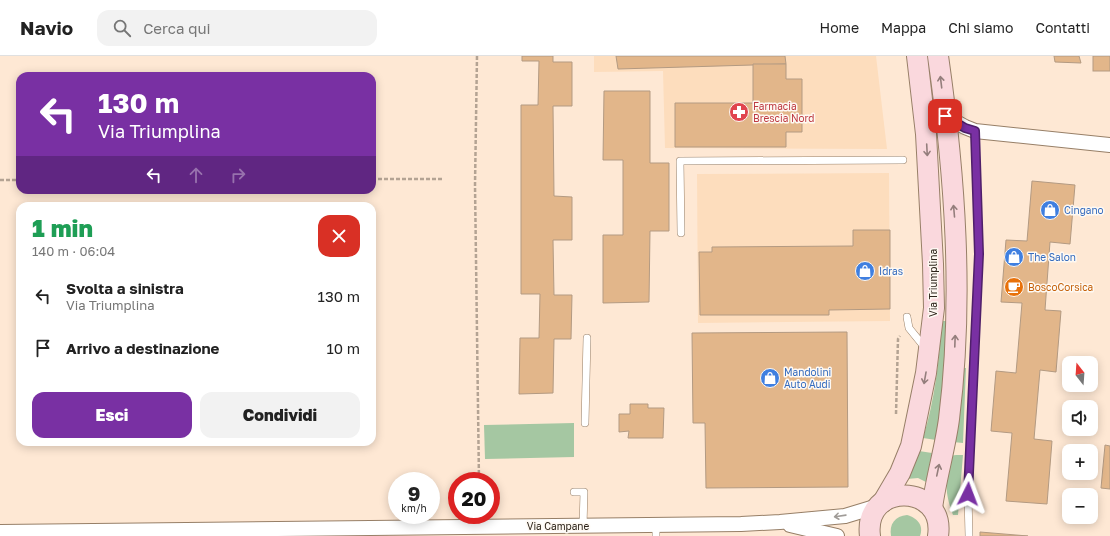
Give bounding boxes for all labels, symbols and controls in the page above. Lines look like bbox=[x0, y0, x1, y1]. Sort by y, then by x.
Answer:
search box bbox=[97, 10, 377, 46]
text: Navio bbox=[20, 16, 73, 39]
icon: search bbox=[111, 17, 133, 39]
text: Cerca qui bbox=[143, 19, 211, 37]
text: Home bbox=[820, 19, 859, 36]
text: Mappa bbox=[881, 19, 926, 36]
text: Chi siamo bbox=[948, 19, 1013, 36]
text: Contatti bbox=[1035, 19, 1090, 36]
one-way arrow bbox=[937, 76, 945, 89]
text: 130 m bbox=[98, 86, 179, 119]
icon: left bbox=[32, 88, 84, 140]
pin bbox=[928, 99, 962, 133]
place label: Farmacia Brescia Nord bbox=[753, 100, 814, 124]
pharmacy icon: Farmacia Brescia Nord bbox=[728, 101, 750, 123]
icon: arrive bbox=[934, 105, 956, 127]
text: Via Triumplina bbox=[98, 120, 221, 142]
one-way arrow bbox=[923, 143, 930, 156]
icon: left bbox=[143, 164, 165, 186]
icon: ahead bbox=[185, 164, 207, 186]
icon: right bbox=[227, 164, 249, 186]
shop icon: Cingano bbox=[1039, 199, 1061, 221]
place label: Cingano bbox=[1064, 204, 1104, 216]
one-way arrow bbox=[950, 205, 957, 218]
text: 1 min bbox=[32, 213, 93, 242]
button: close bbox=[318, 215, 360, 257]
text: 140 m · 06:04 bbox=[32, 243, 115, 259]
shop icon: The Salon bbox=[1003, 246, 1025, 268]
street label: Via Triumplina bbox=[927, 249, 939, 317]
place label: The Salon bbox=[1028, 251, 1076, 263]
shop icon: Idras bbox=[854, 260, 876, 282]
place label: Idras bbox=[879, 265, 903, 277]
cafe icon: BoscoCorsica bbox=[1003, 276, 1025, 298]
text: Svolta a sinistra bbox=[66, 279, 184, 297]
place label: BoscoCorsica bbox=[1028, 281, 1093, 293]
icon: left bbox=[32, 285, 54, 307]
text: 130 m bbox=[318, 287, 360, 305]
text: Via Triumplina bbox=[66, 297, 155, 313]
one-way arrow bbox=[951, 335, 958, 348]
icon: arrive bbox=[32, 337, 54, 359]
text: Arrivo a destinazione bbox=[66, 339, 219, 357]
text: 10 m bbox=[326, 339, 360, 357]
north arrow bbox=[1062, 356, 1098, 392]
map controls bbox=[1062, 356, 1098, 524]
place label: Mandolini Auto Audi bbox=[784, 366, 831, 390]
shop icon: Mandolini Auto Audi bbox=[759, 367, 781, 389]
one-way arrow bbox=[921, 371, 929, 384]
button: Esci bbox=[32, 392, 192, 438]
button: Condividi bbox=[200, 392, 360, 438]
button: sound bbox=[1062, 400, 1098, 436]
button: + bbox=[1062, 444, 1098, 480]
one-way arrow bbox=[935, 464, 943, 477]
speed limit sign: 20 bbox=[448, 472, 500, 524]
position arrow bbox=[947, 473, 989, 515]
text: 9 bbox=[408, 481, 420, 505]
button: − bbox=[1062, 488, 1098, 524]
text: km/h bbox=[401, 502, 427, 514]
one-way arrow bbox=[834, 512, 847, 520]
street label: Via Campane bbox=[527, 520, 589, 532]

